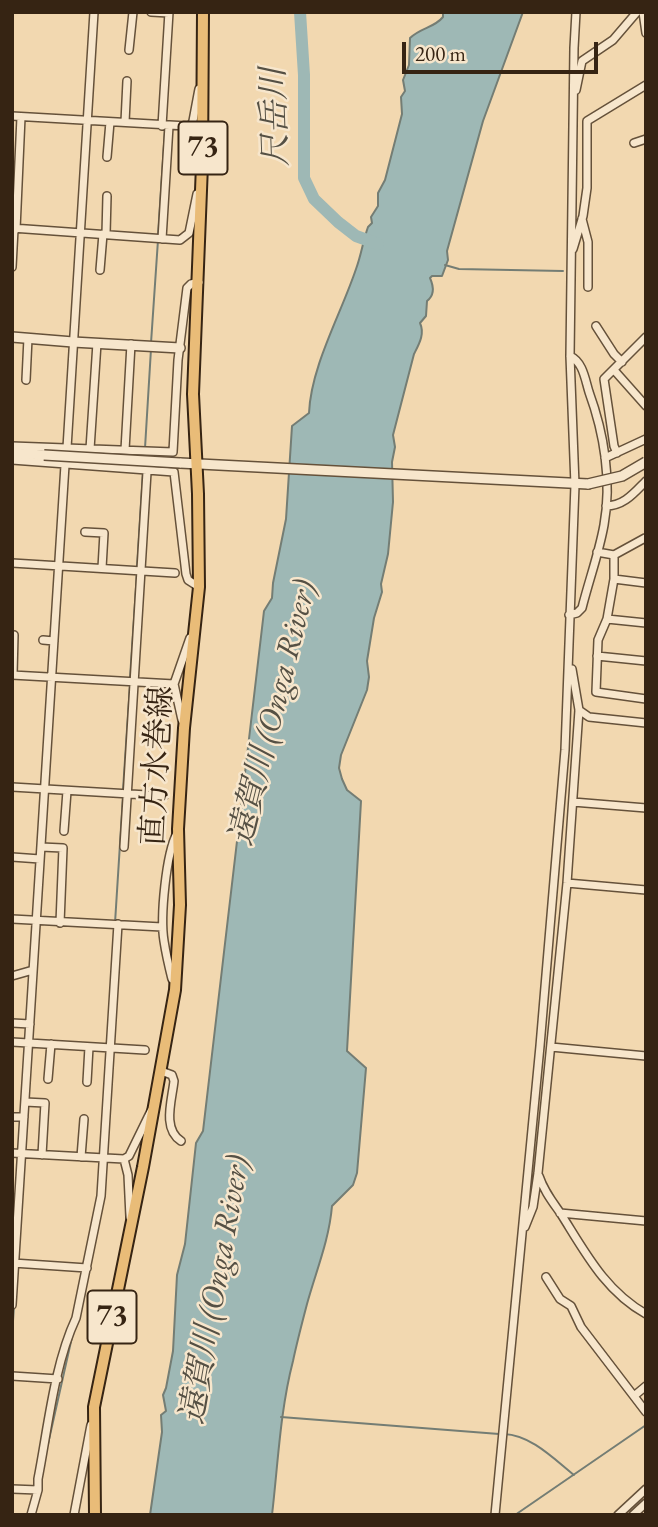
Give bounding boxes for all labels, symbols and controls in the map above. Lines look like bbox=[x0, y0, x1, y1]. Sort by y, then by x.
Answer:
scale bar bbox=[406, 28, 602, 72]
text: 200 m bbox=[415, 40, 466, 67]
water label: 尺岳川 bbox=[254, 67, 298, 167]
road number: 73 bbox=[178, 122, 228, 174]
water label: 遠賀川 (Onga River) bbox=[222, 576, 326, 850]
street label: 直方水巻線 bbox=[135, 685, 181, 847]
water label: 遠賀川 (Onga River) bbox=[173, 1153, 259, 1427]
road number: 73 bbox=[88, 1290, 136, 1344]

